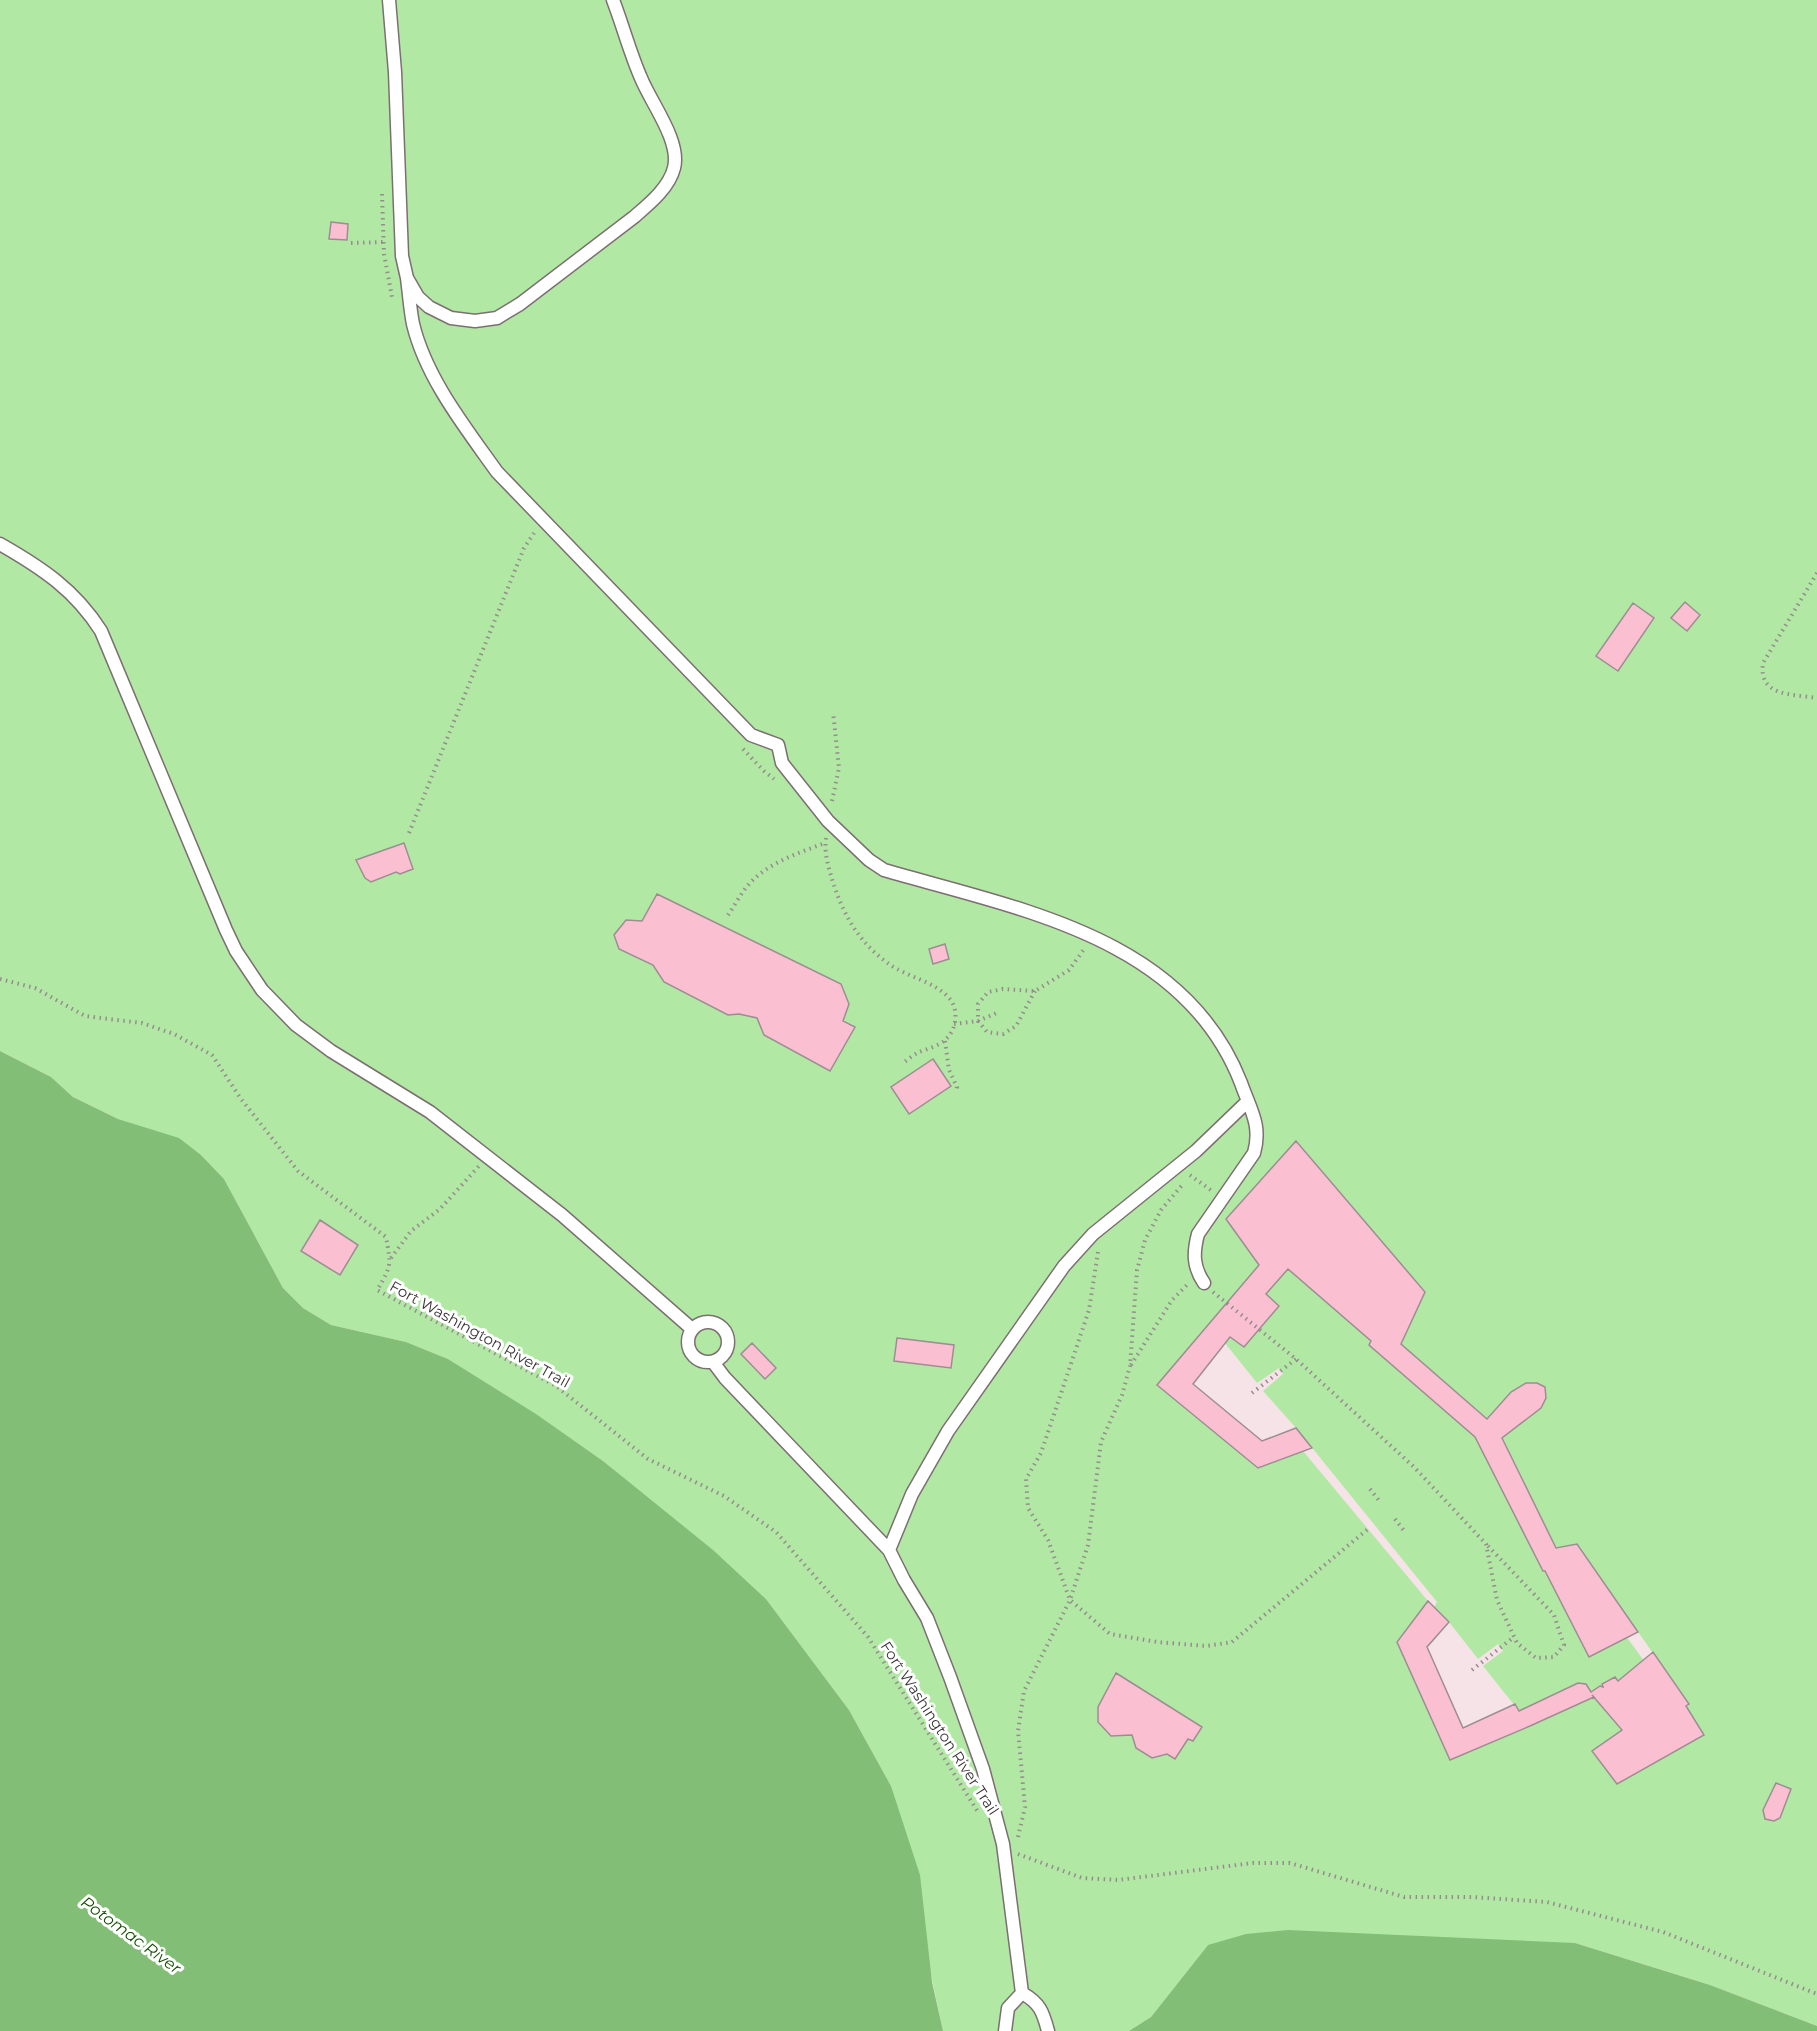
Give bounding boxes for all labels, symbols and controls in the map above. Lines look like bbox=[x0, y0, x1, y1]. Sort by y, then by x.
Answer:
street label: Fort Washington River Trail bbox=[386, 1276, 574, 1392]
street label: Fort Washington River Trail bbox=[877, 1638, 1003, 1818]
water label: Potomac River bbox=[77, 1892, 185, 1978]

